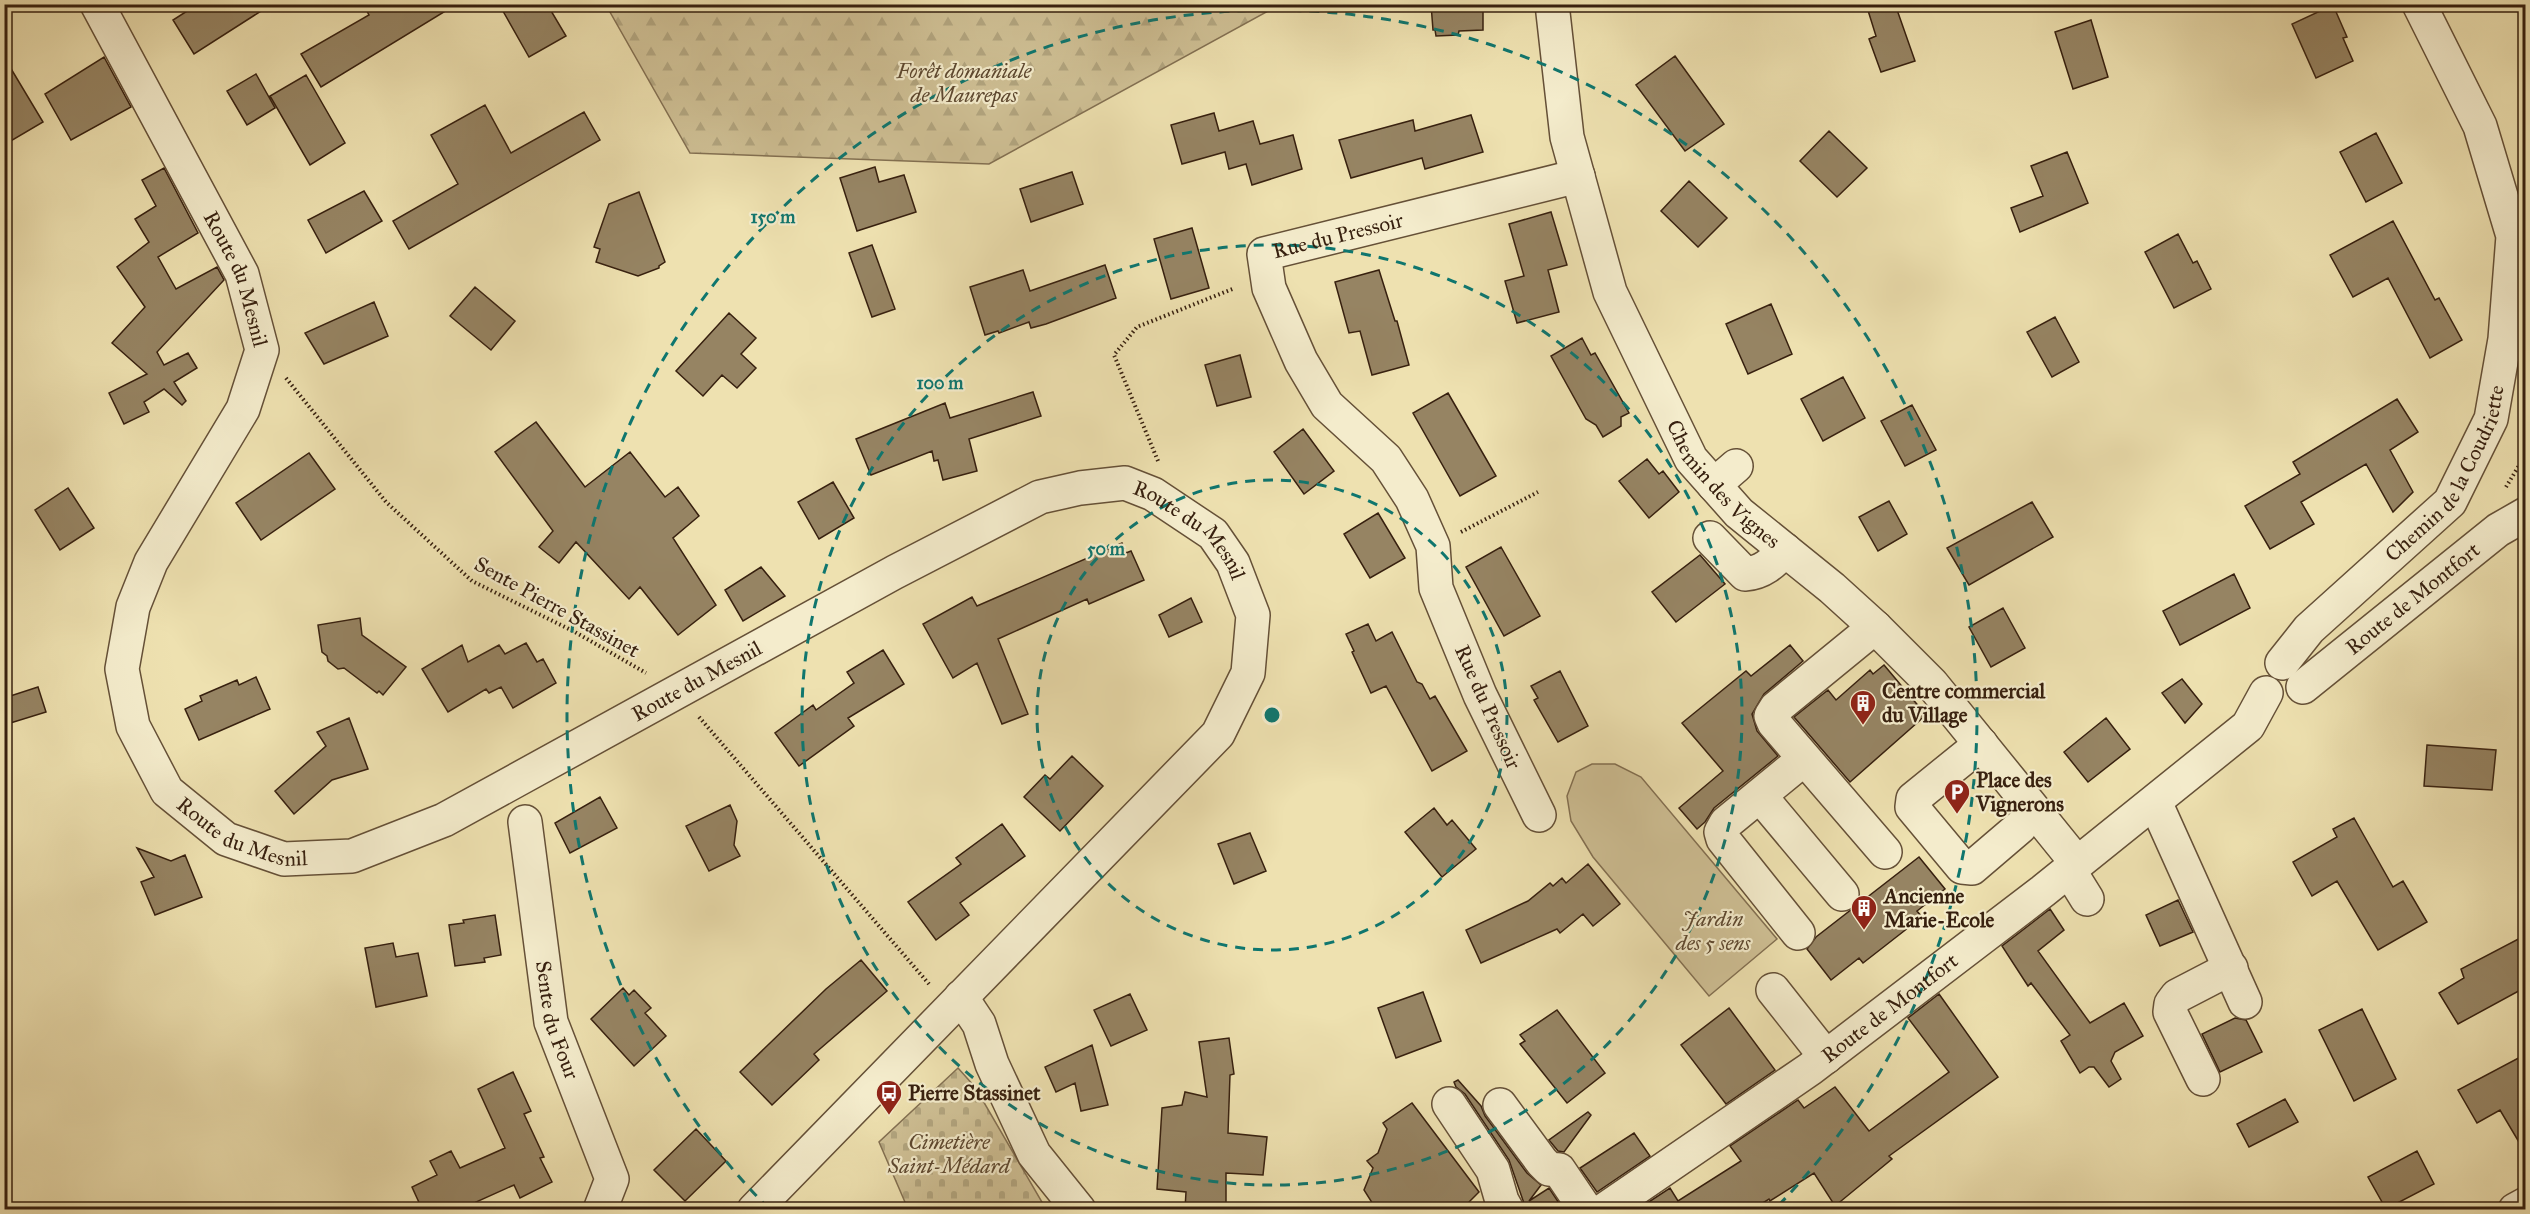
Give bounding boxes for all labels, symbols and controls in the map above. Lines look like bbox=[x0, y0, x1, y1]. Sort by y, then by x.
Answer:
park label: Forêt domaniale de Maurepas bbox=[896, 58, 1033, 108]
text: 150 m bbox=[751, 206, 796, 228]
street label: Route du Mesnil bbox=[198, 207, 274, 350]
street label: Rue du Pressoir bbox=[1270, 207, 1406, 264]
text: 100 m bbox=[917, 372, 964, 394]
street label: Chemin de la Coudriette bbox=[2380, 383, 2510, 567]
street label: Chemin des Vignes bbox=[1661, 415, 1785, 554]
street label: Route du Mesnil bbox=[1130, 475, 1251, 584]
street label: Route de Montfort bbox=[2340, 536, 2486, 660]
text: 50 m bbox=[1087, 538, 1126, 560]
street label: Sente Pierre Stassinet bbox=[470, 551, 645, 664]
street label: Route du Mesnil bbox=[627, 635, 766, 727]
street label: Rue du Pressoir bbox=[1449, 641, 1527, 773]
place label: Centre commercial du Village bbox=[1882, 678, 2047, 728]
building icon: Centre commercial du Village bbox=[1848, 688, 1878, 726]
centre of rings bbox=[1262, 705, 1282, 725]
place label: Place des Vignerons bbox=[1975, 767, 2064, 817]
parking icon: Place des Vignerons bbox=[1942, 777, 1972, 815]
street label: Route du Mesnil bbox=[172, 791, 308, 872]
place label: Ancienne Marie-Ecole bbox=[1882, 883, 1995, 933]
building icon: Ancienne Marie-Ecole bbox=[1849, 893, 1879, 931]
park label: Jardin des 5 sens bbox=[1675, 906, 1751, 956]
street label: Route de Montfort bbox=[1816, 947, 1964, 1068]
street label: Sente du Four bbox=[530, 959, 585, 1083]
bus stop icon: Pierre Stassinet bbox=[874, 1078, 904, 1116]
place label: Pierre Stassinet bbox=[908, 1080, 1041, 1106]
park label: Cimetière Saint-Médard bbox=[887, 1129, 1012, 1179]

